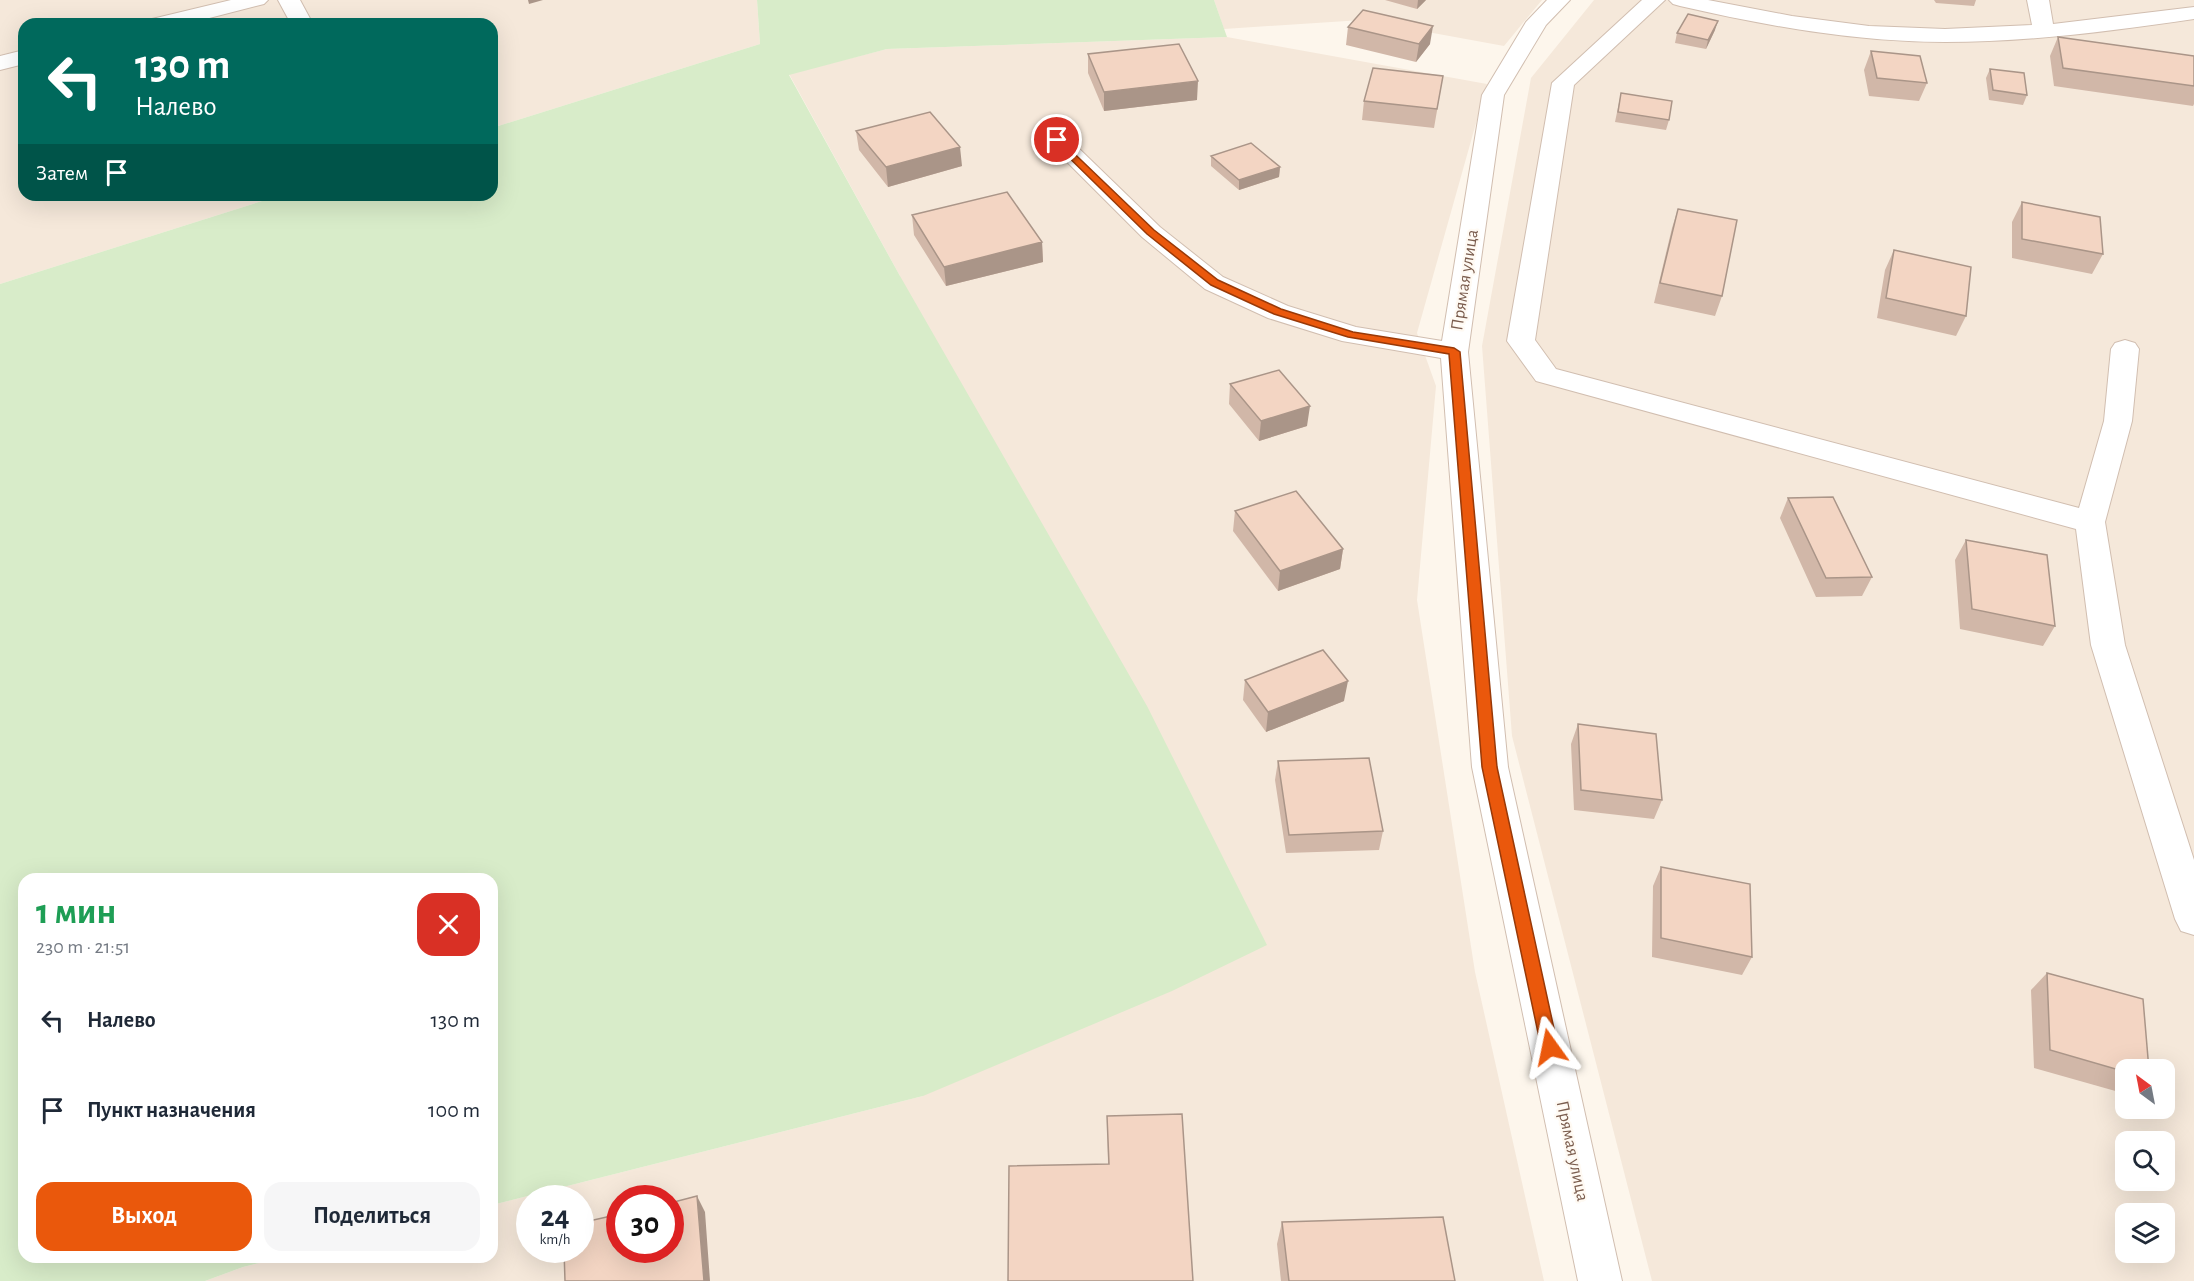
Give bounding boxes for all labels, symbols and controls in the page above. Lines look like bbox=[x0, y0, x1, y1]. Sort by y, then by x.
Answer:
icon: left bbox=[36, 42, 114, 120]
text: 130 m bbox=[135, 44, 230, 86]
text: Налево bbox=[135, 93, 217, 120]
pin bbox=[1031, 114, 1082, 165]
icon: arrive bbox=[1040, 123, 1073, 156]
icon: arrive bbox=[100, 156, 133, 189]
text: Затем bbox=[36, 162, 88, 184]
street label: Прямая улица bbox=[1448, 228, 1482, 332]
button: close bbox=[417, 893, 480, 956]
text: 1 мин bbox=[36, 894, 116, 930]
text: 230 m · 21:51 bbox=[36, 937, 130, 957]
icon: left bbox=[36, 1004, 69, 1037]
text: Налево bbox=[87, 1009, 156, 1031]
text: 130 m bbox=[431, 1009, 480, 1031]
position arrow bbox=[1518, 1015, 1582, 1079]
north arrow bbox=[2115, 1059, 2175, 1119]
map controls bbox=[2115, 1059, 2175, 1263]
icon: arrive bbox=[36, 1094, 69, 1127]
text: Пункт назначения bbox=[87, 1099, 256, 1121]
text: 100 m bbox=[428, 1099, 480, 1121]
street label: Прямая улица bbox=[1553, 1099, 1591, 1203]
button: search bbox=[2115, 1131, 2175, 1191]
button: Выход bbox=[36, 1182, 252, 1251]
button: Поделиться bbox=[264, 1182, 480, 1251]
speed limit sign: 30 bbox=[606, 1185, 684, 1263]
text: 24 bbox=[540, 1202, 570, 1232]
button: layers bbox=[2115, 1203, 2175, 1263]
text: km/h bbox=[540, 1232, 570, 1247]

